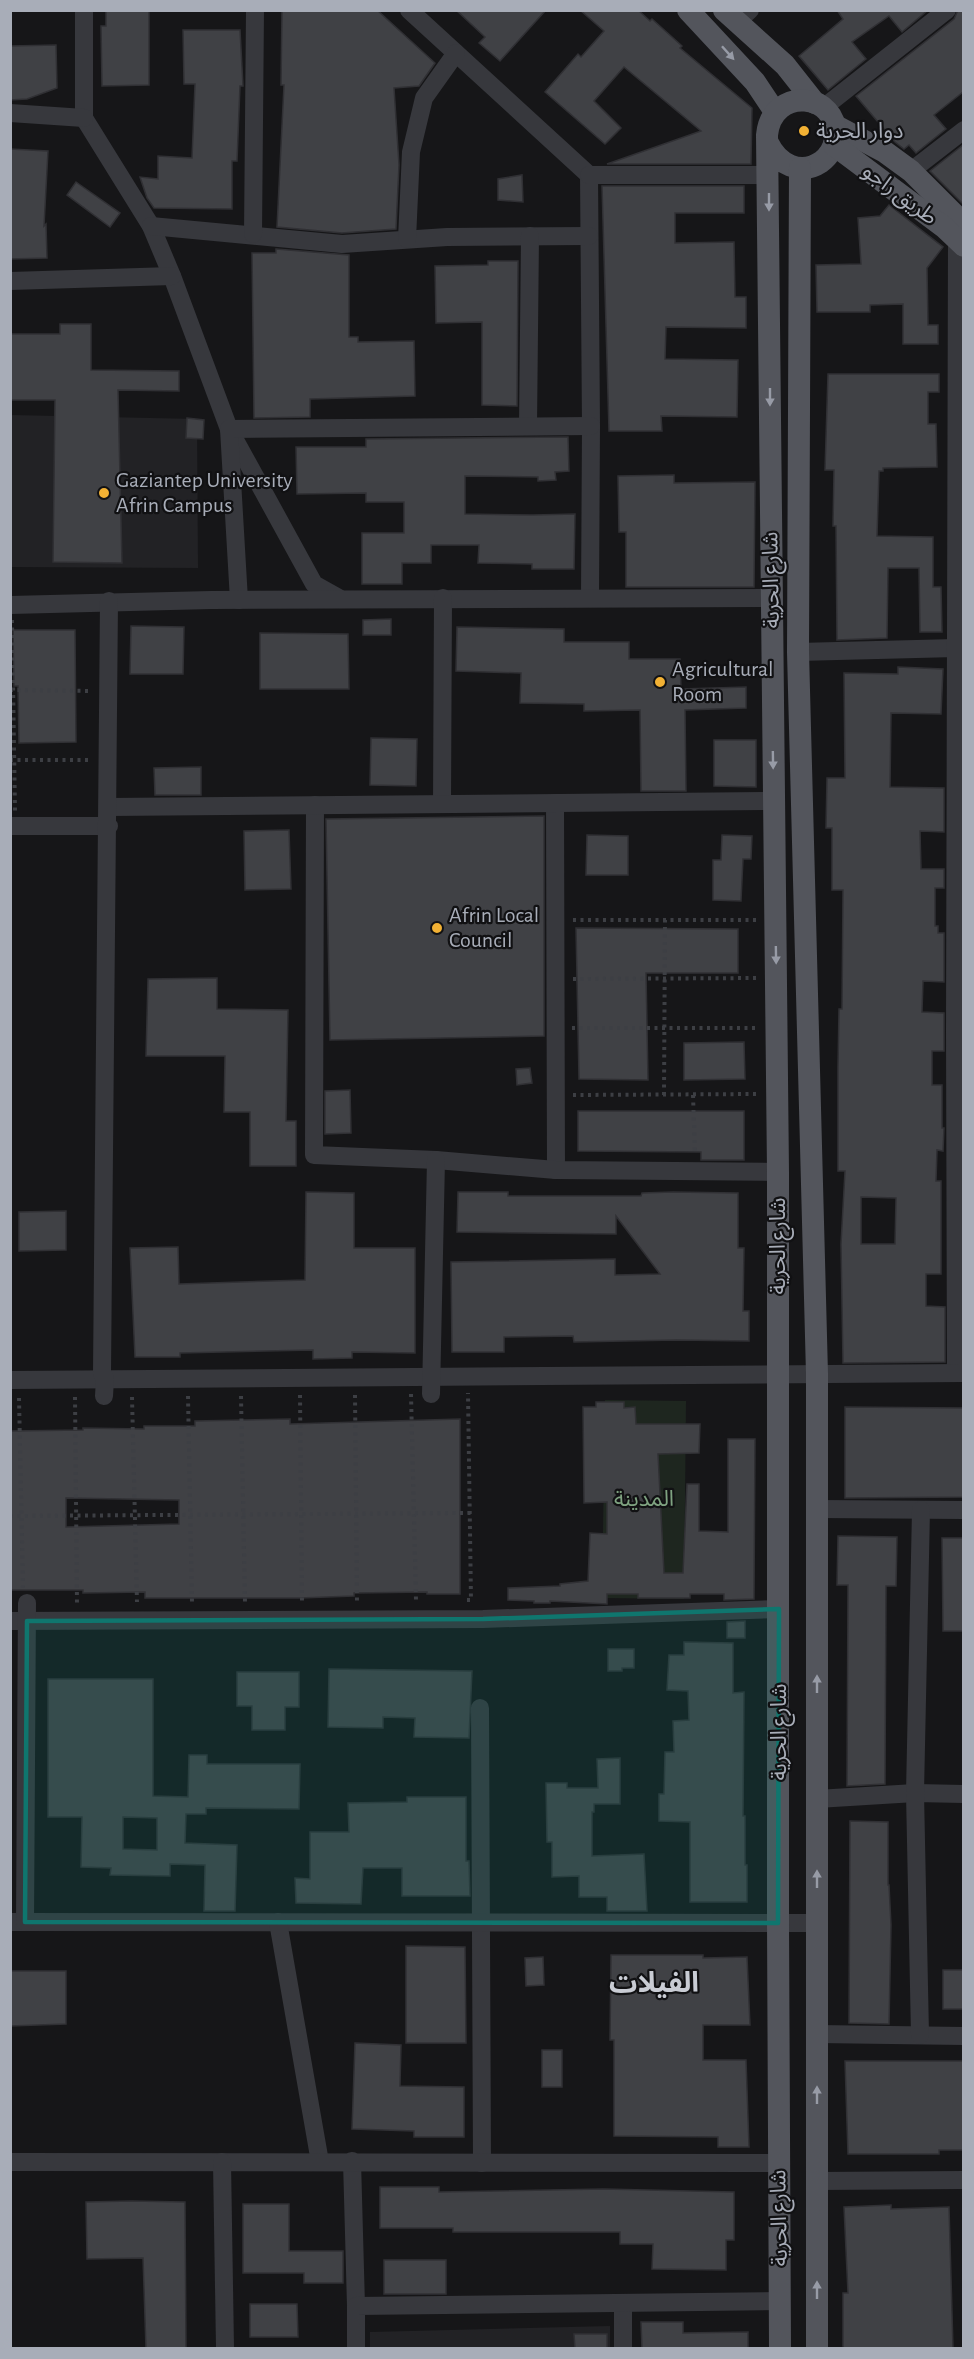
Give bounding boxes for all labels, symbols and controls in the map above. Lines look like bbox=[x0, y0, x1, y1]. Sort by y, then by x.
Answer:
one-way arrow bbox=[721, 45, 734, 60]
place label: دوار الحرية bbox=[816, 120, 904, 144]
marker: دوار الحرية bbox=[797, 124, 811, 138]
street label: طريق راجو bbox=[857, 159, 941, 231]
one-way arrow bbox=[764, 192, 773, 211]
one-way arrow bbox=[765, 387, 775, 406]
place label: Gaziantep University Afrin Campus bbox=[116, 469, 293, 516]
marker: Gaziantep University Afrin Campus bbox=[97, 486, 111, 500]
street label: شارع الحرية bbox=[759, 531, 788, 629]
place label: Agricultural Room bbox=[672, 658, 774, 705]
marker: Agricultural Room bbox=[653, 675, 667, 689]
one-way arrow bbox=[768, 750, 778, 769]
place label: Afrin Local Council bbox=[449, 904, 539, 951]
marker: Afrin Local Council bbox=[430, 921, 444, 935]
one-way arrow bbox=[771, 945, 780, 964]
street label: شارع الحرية bbox=[767, 1198, 794, 1294]
park label: المدينة bbox=[614, 1488, 674, 1510]
one-way arrow bbox=[812, 1674, 822, 1693]
street label: شارع الحرية bbox=[768, 1684, 795, 1780]
one-way arrow bbox=[812, 1869, 822, 1888]
district label: الفيلات bbox=[609, 1970, 699, 1998]
one-way arrow bbox=[812, 2085, 822, 2104]
street label: شارع الحرية bbox=[767, 2169, 796, 2267]
one-way arrow bbox=[812, 2280, 822, 2299]

